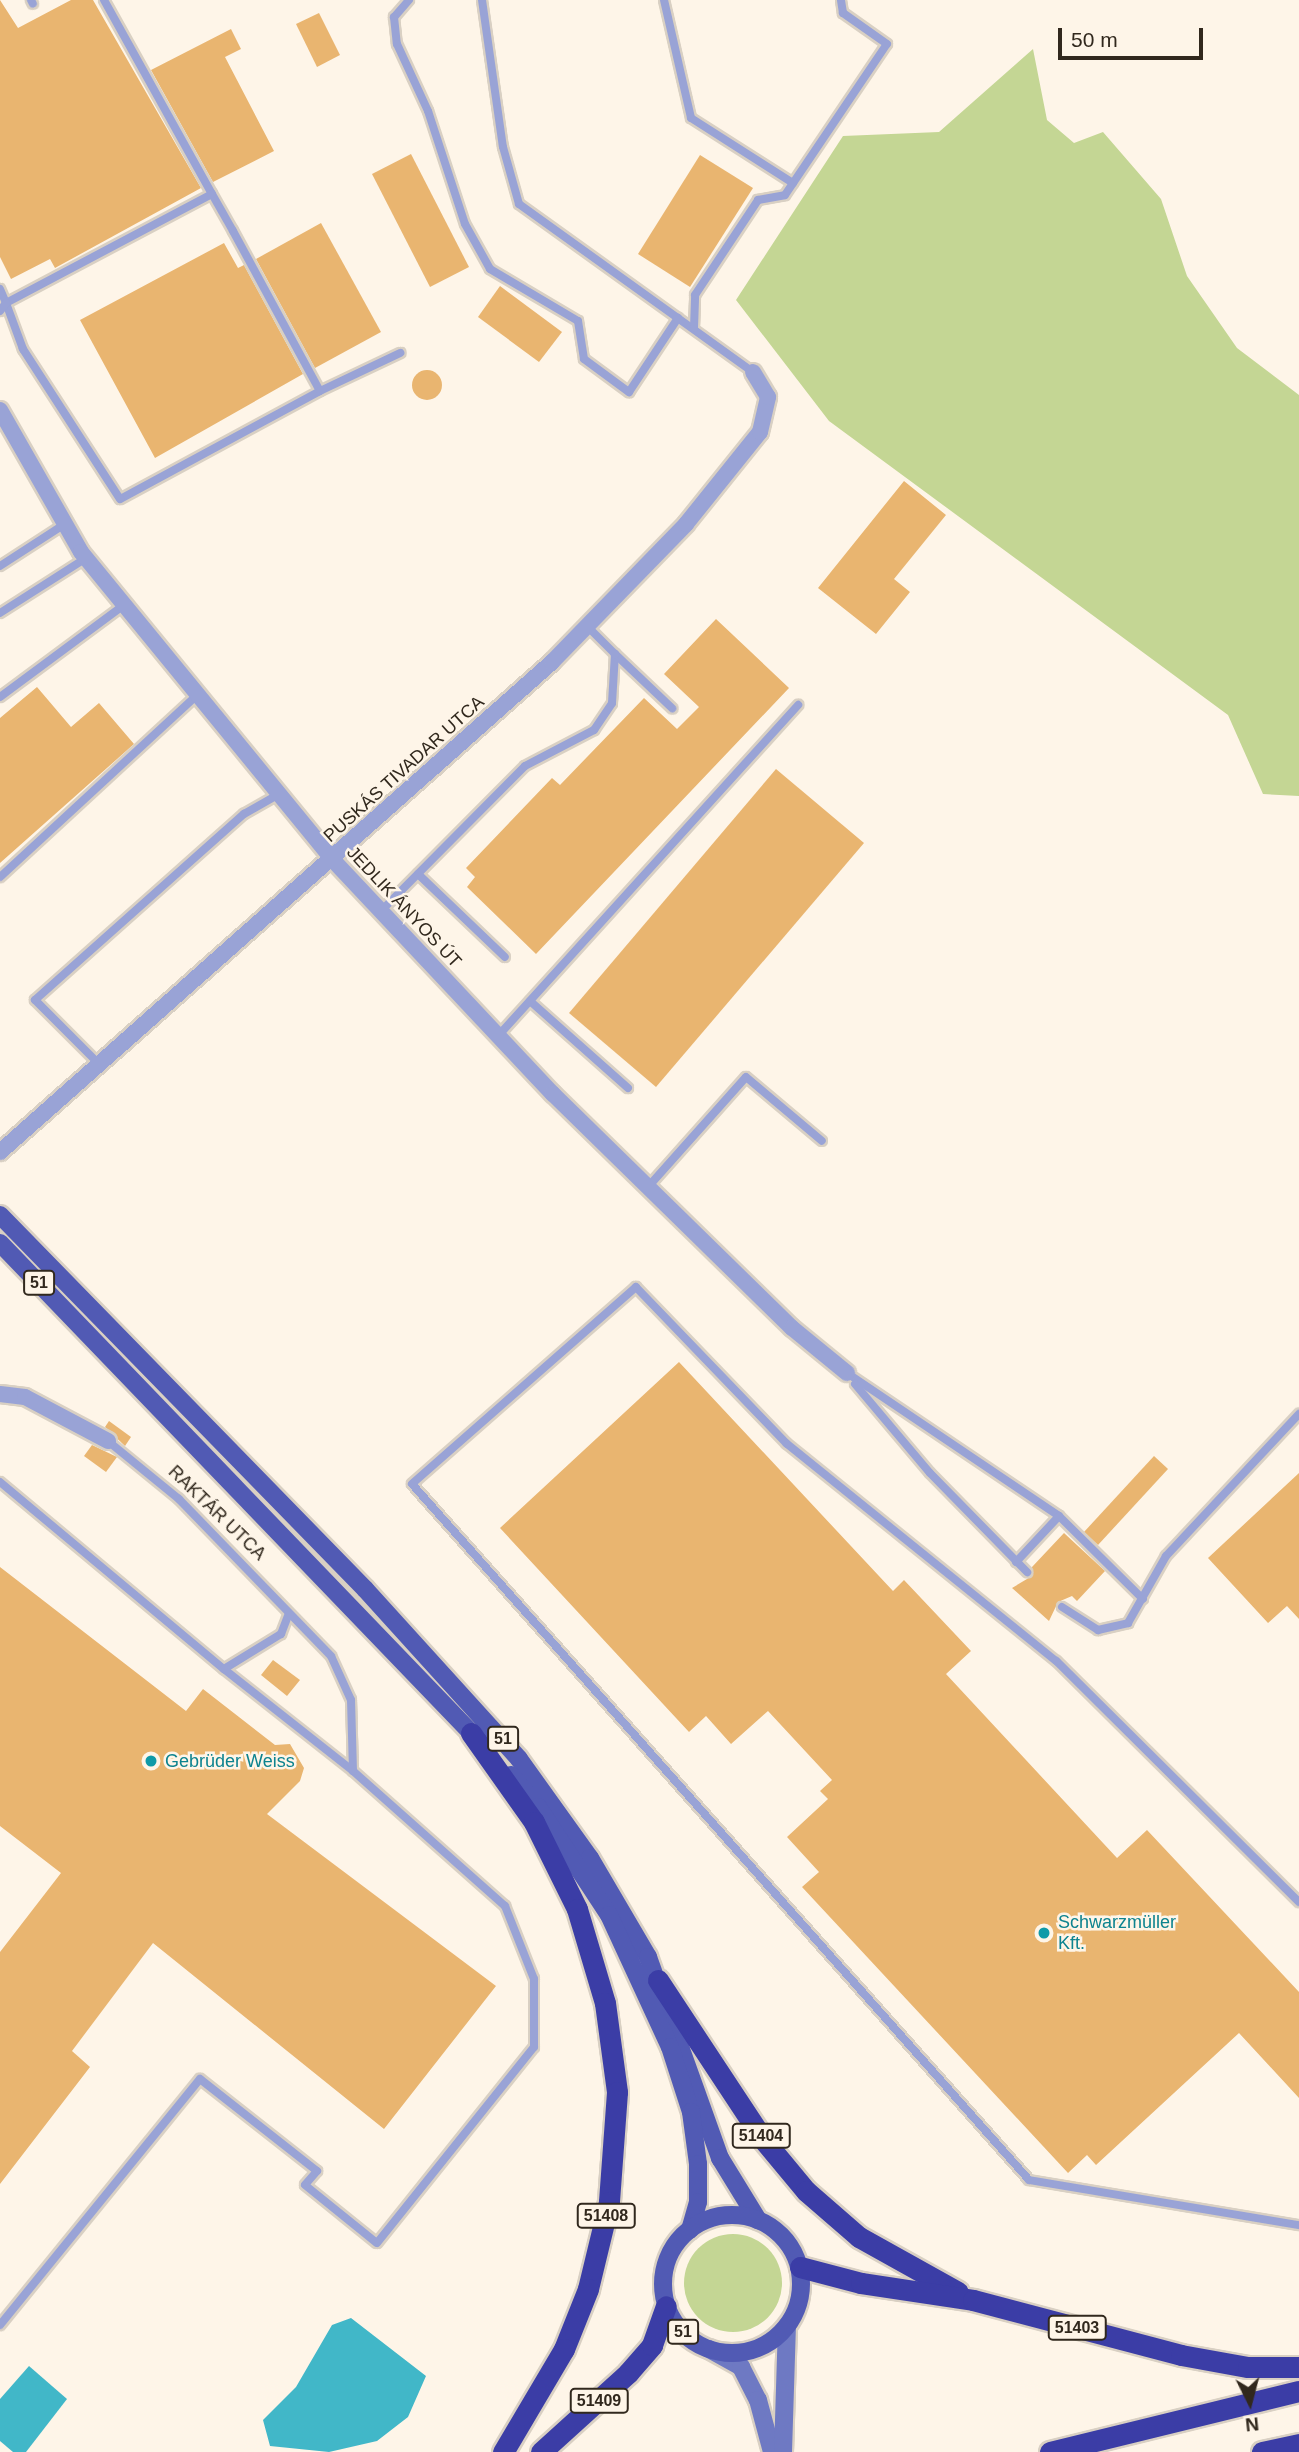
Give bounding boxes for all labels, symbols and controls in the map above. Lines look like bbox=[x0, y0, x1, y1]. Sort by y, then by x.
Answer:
scale bar bbox=[1061, 14, 1206, 58]
text: 50 m bbox=[1071, 28, 1118, 51]
street label: PUSKÁS TIVADAR UTCA bbox=[319, 691, 489, 847]
street label: JEDLIK ÁNYOS ÚT bbox=[342, 842, 466, 972]
road number: 51 bbox=[22, 1270, 56, 1296]
street label: RAKTÁR UTCA bbox=[164, 1461, 270, 1565]
road number: 51 bbox=[486, 1726, 520, 1751]
place label: Gebrüder Weiss bbox=[165, 1750, 295, 1772]
marker: Gebrüder Weiss bbox=[143, 1753, 159, 1769]
place label: Schwarzmüller Kft. bbox=[1058, 1912, 1176, 1954]
marker: Schwarzmüller Kft. bbox=[1036, 1925, 1052, 1941]
road number: 51404 bbox=[731, 2124, 791, 2148]
road number: 51408 bbox=[576, 2204, 636, 2228]
road number: 51403 bbox=[1047, 2316, 1107, 2340]
road number: 51 bbox=[666, 2320, 700, 2344]
north arrow bbox=[1215, 2368, 1285, 2438]
road number: 51409 bbox=[569, 2388, 629, 2414]
text: N bbox=[1244, 2413, 1260, 2436]

